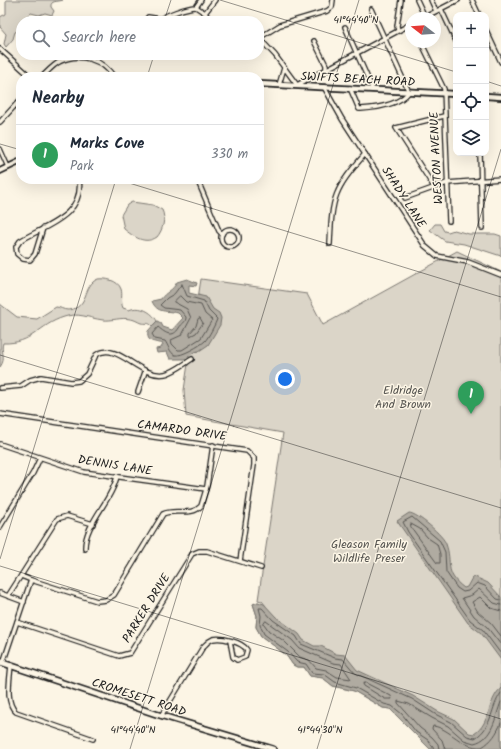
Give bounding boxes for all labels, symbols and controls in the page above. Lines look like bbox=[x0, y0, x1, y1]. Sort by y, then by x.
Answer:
text: 41°44'40"N bbox=[333, 12, 379, 28]
north arrow bbox=[405, 12, 441, 48]
map controls bbox=[453, 12, 489, 156]
button: + bbox=[453, 12, 489, 48]
search box bbox=[16, 16, 264, 60]
text: Search here bbox=[62, 26, 136, 50]
icon: search bbox=[30, 27, 52, 49]
button: − bbox=[453, 48, 489, 84]
street label: SWIFTS BEACH ROAD bbox=[300, 67, 416, 92]
button: locate bbox=[453, 84, 489, 120]
text: Nearby bbox=[32, 85, 84, 112]
street label: WESTON AVENUE bbox=[425, 110, 448, 205]
button: layers bbox=[453, 120, 489, 156]
text: Marks Cove bbox=[70, 132, 144, 156]
text: 1 bbox=[43, 144, 47, 165]
text: 330 m bbox=[211, 144, 248, 165]
text: Park bbox=[70, 156, 94, 177]
street label: SHADY LANE bbox=[377, 163, 431, 233]
your location bbox=[275, 369, 295, 389]
park label: Eldridge And Brown bbox=[375, 381, 431, 414]
pin: 1 bbox=[458, 381, 484, 414]
street label: CAMARDO DRIVE bbox=[136, 415, 229, 446]
street label: DENNIS LANE bbox=[76, 450, 154, 481]
park label: Gleason Family Wildlife Preser bbox=[331, 535, 407, 568]
street label: PARKER DRIVE bbox=[118, 569, 176, 647]
street label: CROMESETT ROAD bbox=[89, 673, 189, 722]
text: 41°44'40"N bbox=[110, 722, 156, 738]
text: 41°44'30"N bbox=[297, 722, 343, 738]

